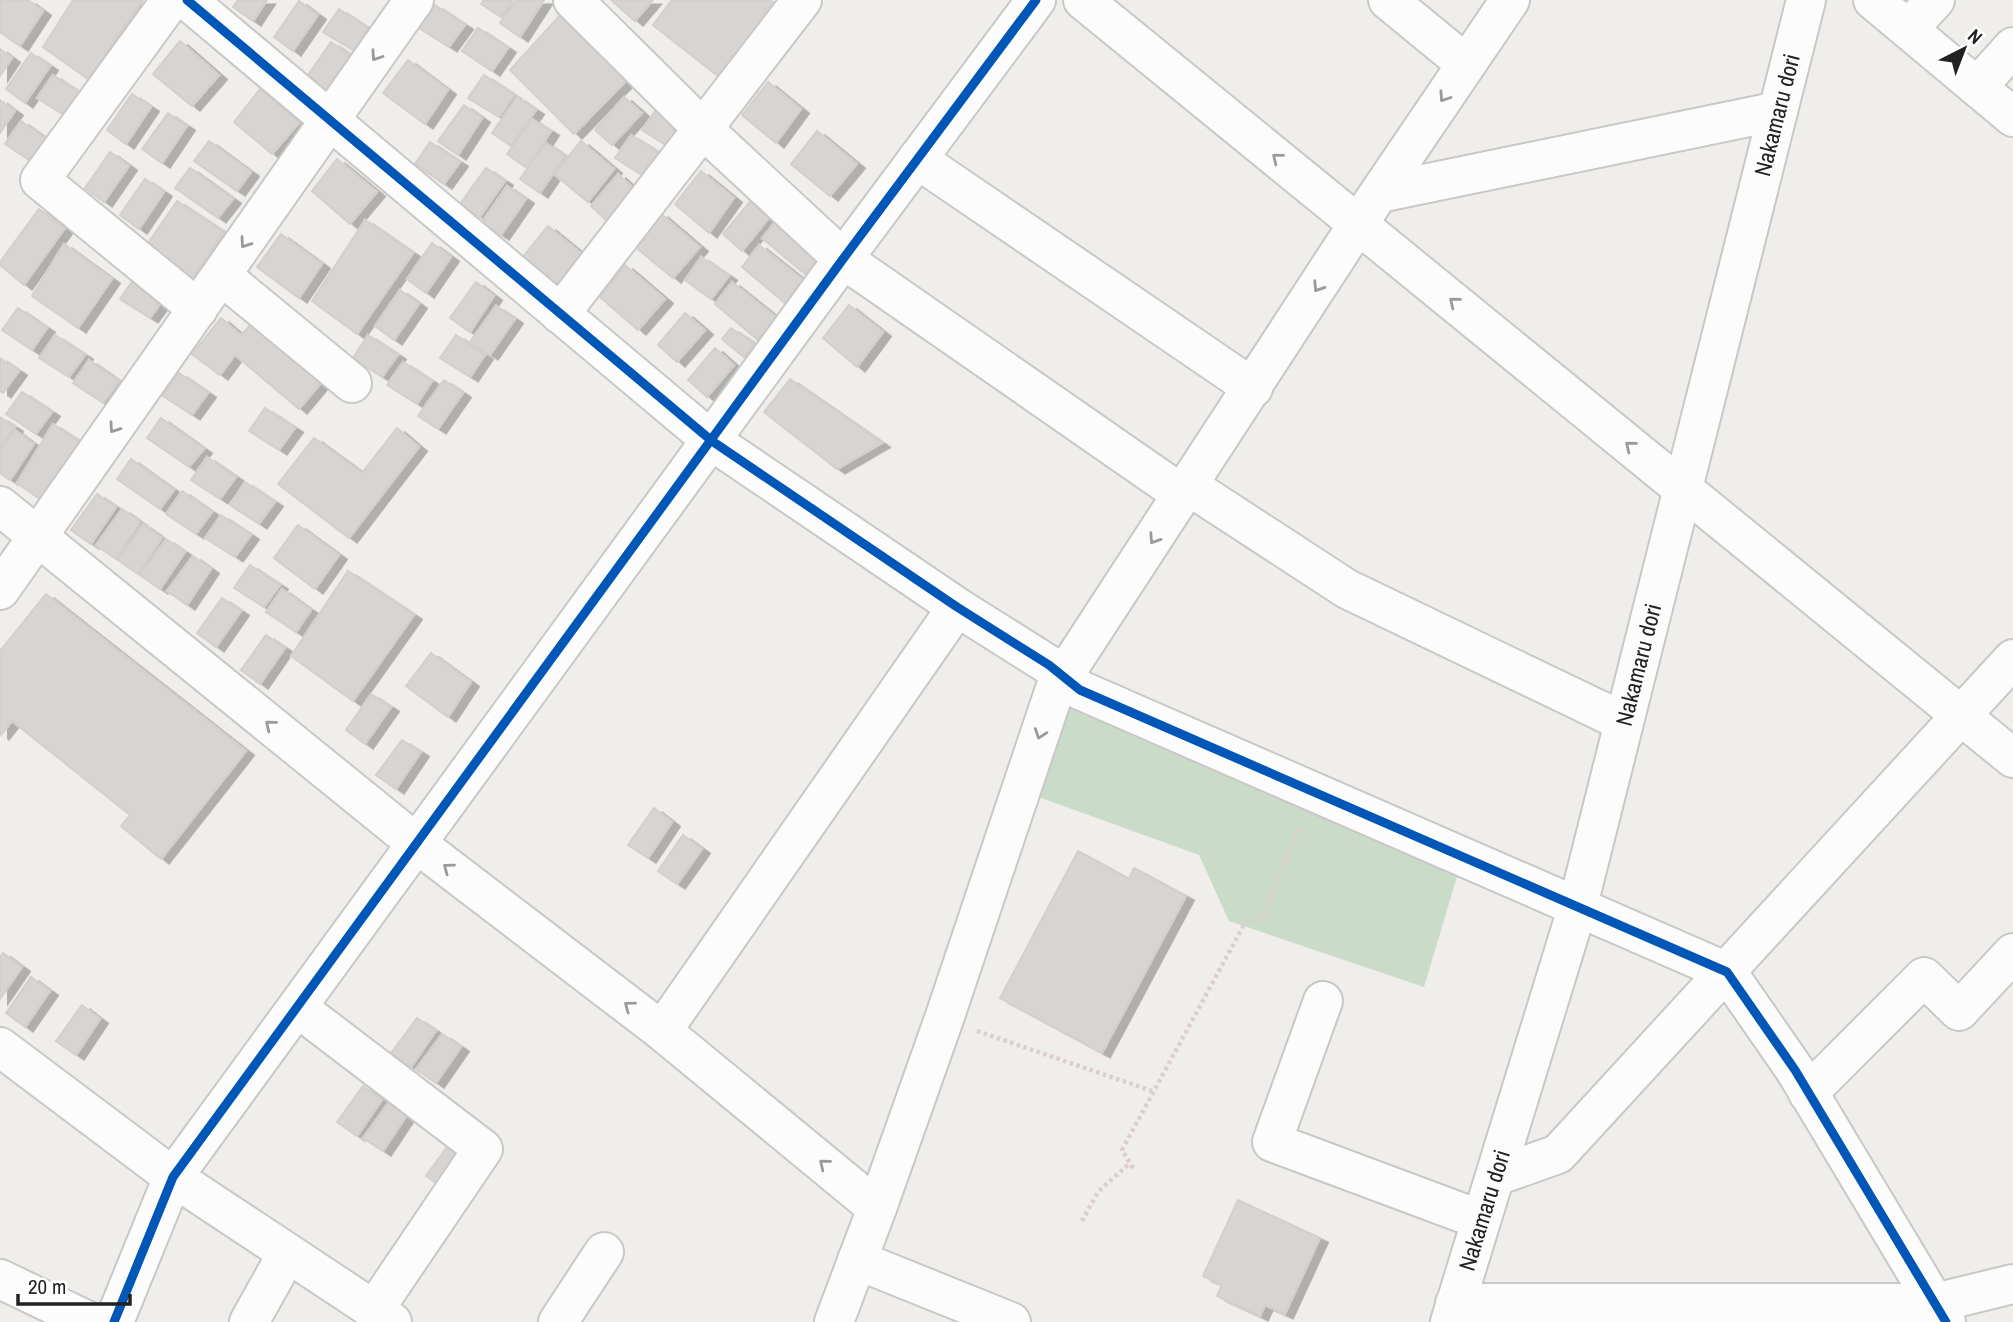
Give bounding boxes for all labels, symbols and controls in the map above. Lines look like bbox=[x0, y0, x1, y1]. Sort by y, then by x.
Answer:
north arrow bbox=[1929, 14, 1999, 84]
text: N bbox=[1962, 23, 1988, 50]
one-way arrow bbox=[372, 48, 384, 61]
street label: Nakamaru dori bbox=[1746, 50, 1807, 179]
one-way arrow bbox=[1439, 90, 1452, 103]
one-way arrow bbox=[1273, 154, 1285, 167]
one-way arrow bbox=[241, 235, 253, 248]
one-way arrow bbox=[1314, 279, 1327, 292]
one-way arrow bbox=[1449, 298, 1462, 310]
one-way arrow bbox=[110, 420, 122, 433]
one-way arrow bbox=[1626, 441, 1638, 454]
one-way arrow bbox=[1150, 531, 1162, 544]
street label: Nakamaru dori bbox=[1608, 600, 1668, 729]
one-way arrow bbox=[266, 721, 278, 734]
one-way arrow bbox=[1034, 728, 1048, 740]
one-way arrow bbox=[443, 863, 456, 876]
one-way arrow bbox=[624, 1001, 636, 1014]
street label: Nakamaru dori bbox=[1451, 1146, 1517, 1274]
one-way arrow bbox=[820, 1160, 832, 1173]
scale bar bbox=[18, 1262, 130, 1306]
text: 20 m bbox=[28, 1272, 66, 1301]

